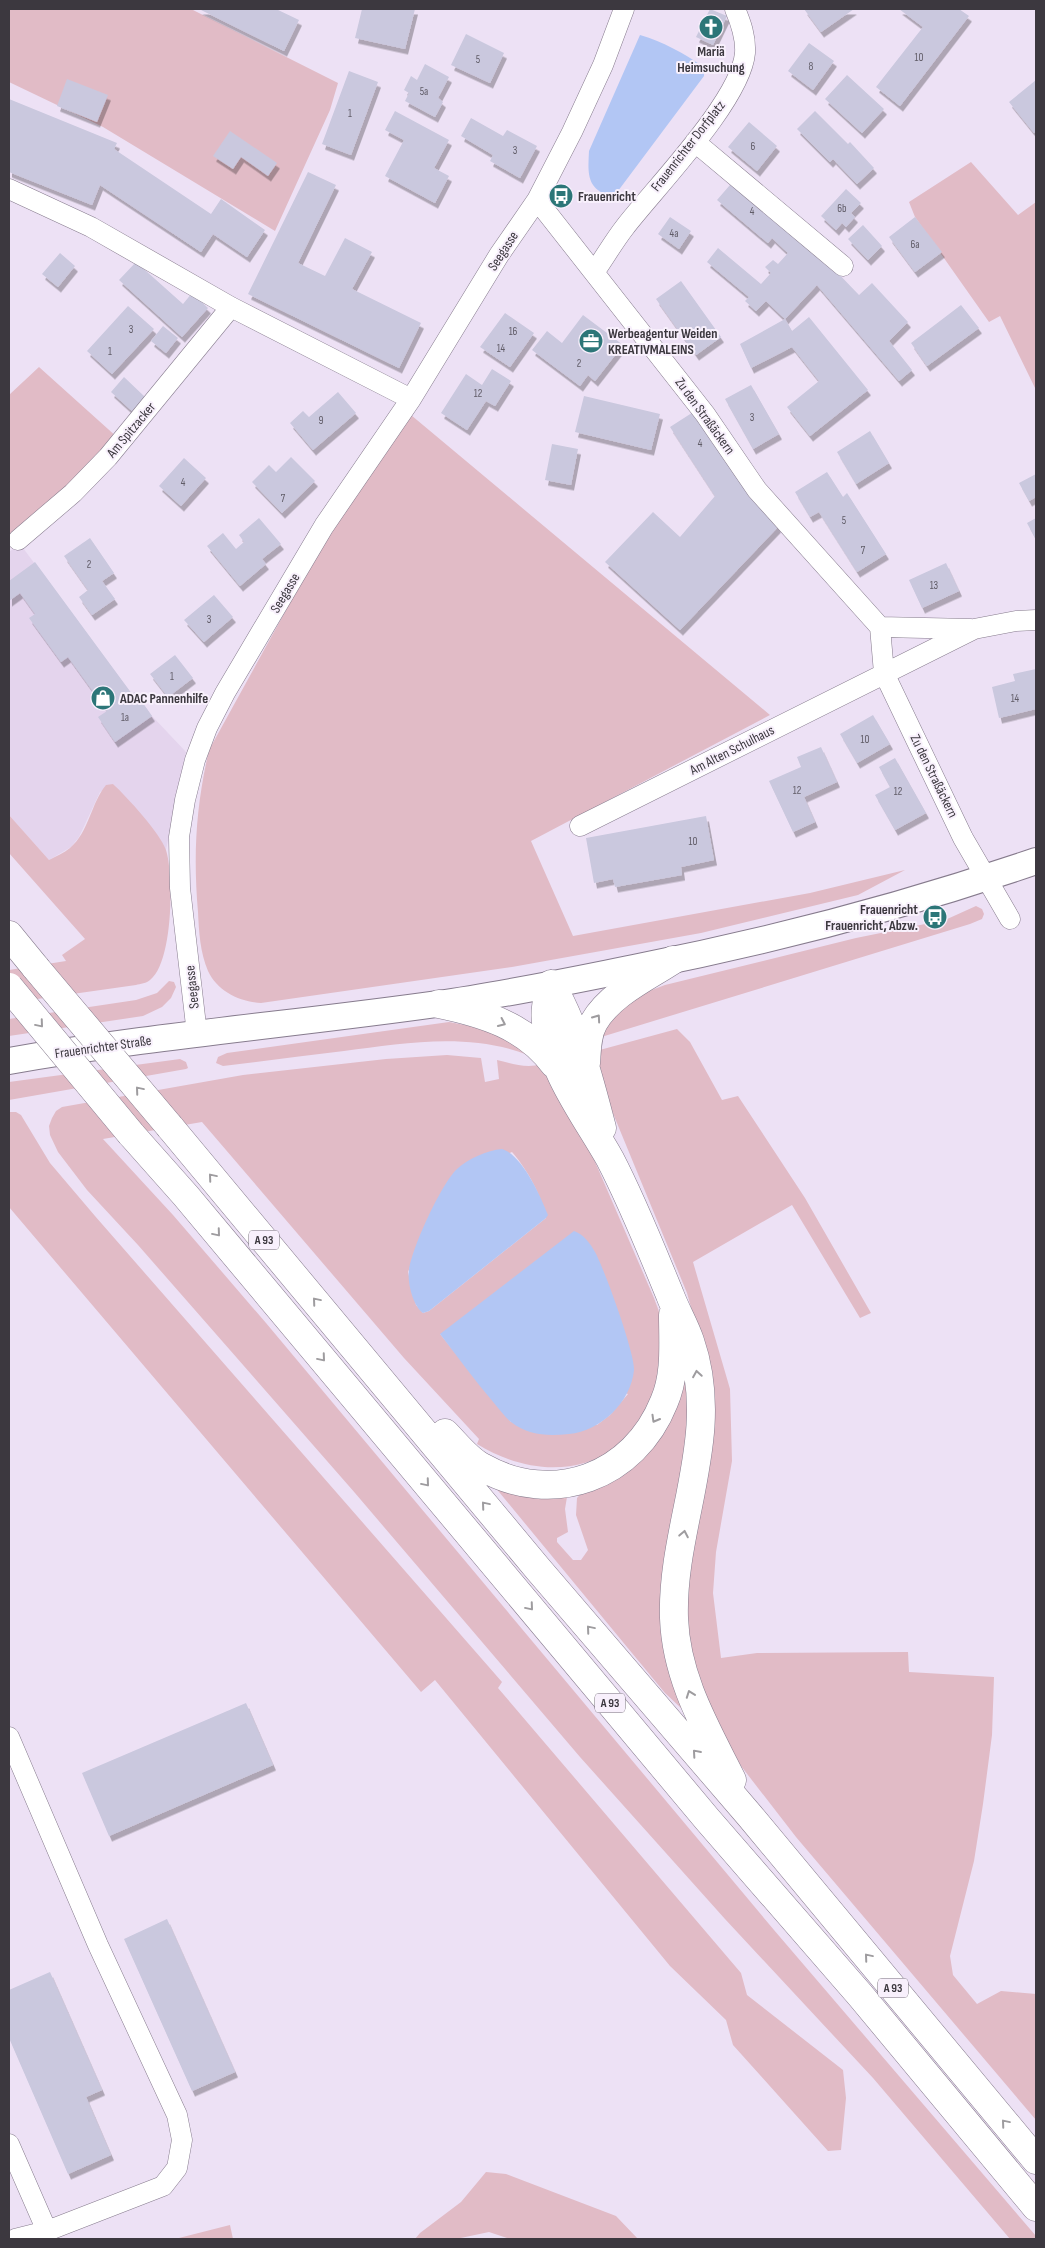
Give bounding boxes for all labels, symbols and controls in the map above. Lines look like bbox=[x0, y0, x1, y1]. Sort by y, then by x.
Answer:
church icon: Mariä Heimsuchung bbox=[698, 14, 724, 40]
place label: Mariä Heimsuchung bbox=[677, 43, 745, 76]
house number: 10 bbox=[915, 51, 923, 64]
house number: 5 bbox=[476, 53, 480, 66]
house number: 8 bbox=[809, 60, 814, 73]
house number: 5a bbox=[420, 85, 428, 98]
street label: Frauenrichter Dorfplatz bbox=[647, 97, 729, 195]
house number: 1 bbox=[348, 107, 352, 120]
house number: 6 bbox=[751, 140, 756, 153]
house number: 3 bbox=[513, 144, 518, 157]
bus stop icon: Frauenricht bbox=[548, 183, 574, 209]
place label: Frauenricht bbox=[578, 188, 636, 205]
house number: 6b bbox=[837, 202, 847, 215]
house number: 4 bbox=[750, 205, 755, 218]
house number: 4a bbox=[670, 227, 678, 240]
street label: Seegasse bbox=[484, 228, 522, 274]
house number: 6a bbox=[910, 238, 920, 251]
house number: 3 bbox=[129, 323, 134, 336]
house number: 16 bbox=[509, 325, 518, 338]
place label: Werbeagentur Weiden KREATIVMALEINS bbox=[608, 325, 717, 358]
office icon: Werbeagentur Weiden KREATIVMALEINS bbox=[578, 328, 604, 354]
house number: 14 bbox=[497, 342, 506, 355]
house number: 1 bbox=[108, 345, 112, 358]
house number: 2 bbox=[577, 357, 582, 370]
street label: Zu den Straßäckern bbox=[672, 374, 738, 458]
house number: 12 bbox=[474, 387, 483, 400]
street label: Am Spitzacker bbox=[102, 399, 159, 462]
house number: 3 bbox=[750, 411, 755, 424]
house number: 9 bbox=[319, 414, 324, 427]
house number: 4 bbox=[698, 437, 703, 450]
house number: 4 bbox=[181, 476, 186, 489]
house number: 7 bbox=[281, 492, 286, 505]
house number: 5 bbox=[842, 514, 846, 527]
house number: 7 bbox=[861, 544, 866, 557]
house number: 2 bbox=[87, 558, 92, 571]
street label: Seegasse bbox=[266, 570, 304, 616]
house number: 13 bbox=[930, 579, 939, 592]
house number: 3 bbox=[207, 613, 212, 626]
house number: 1 bbox=[170, 670, 174, 683]
shop icon: ADAC Pannenhilfe bbox=[90, 685, 116, 711]
place label: ADAC Pannenhilfe bbox=[119, 690, 208, 707]
house number: 14 bbox=[1011, 692, 1020, 705]
house number: 1a bbox=[121, 711, 129, 724]
street label: Am Alten Schulhaus bbox=[686, 721, 777, 779]
street label: Zu den Straßäckern bbox=[907, 732, 961, 820]
house number: 10 bbox=[861, 733, 869, 746]
house number: 12 bbox=[793, 784, 802, 797]
house number: 12 bbox=[894, 785, 903, 798]
house number: 10 bbox=[689, 835, 697, 848]
place label: Frauenricht Frauenricht, Abzw. bbox=[825, 901, 918, 934]
bus stop icon: Frauenricht Frauenricht, Abzw. bbox=[922, 904, 948, 930]
street label: Seegasse bbox=[181, 964, 203, 1010]
one-way arrow bbox=[591, 1015, 601, 1024]
one-way arrow bbox=[497, 1016, 506, 1027]
one-way arrow bbox=[34, 1019, 43, 1028]
street label: Frauenrichter Straße bbox=[54, 1032, 152, 1062]
one-way arrow bbox=[136, 1087, 144, 1096]
one-way arrow bbox=[208, 1173, 217, 1182]
one-way arrow bbox=[212, 1228, 221, 1237]
road number: A 93 bbox=[249, 1230, 279, 1250]
one-way arrow bbox=[313, 1298, 322, 1307]
one-way arrow bbox=[316, 1352, 324, 1361]
one-way arrow bbox=[693, 1369, 703, 1378]
one-way arrow bbox=[651, 1414, 661, 1423]
one-way arrow bbox=[420, 1477, 429, 1486]
one-way arrow bbox=[483, 1502, 491, 1511]
one-way arrow bbox=[678, 1530, 688, 1539]
one-way arrow bbox=[524, 1602, 533, 1611]
one-way arrow bbox=[586, 1626, 595, 1635]
one-way arrow bbox=[686, 1690, 696, 1699]
road number: A 93 bbox=[595, 1694, 625, 1712]
one-way arrow bbox=[692, 1749, 701, 1758]
one-way arrow bbox=[864, 1954, 873, 1963]
road number: A 93 bbox=[878, 1979, 908, 1998]
one-way arrow bbox=[1002, 2119, 1011, 2128]

